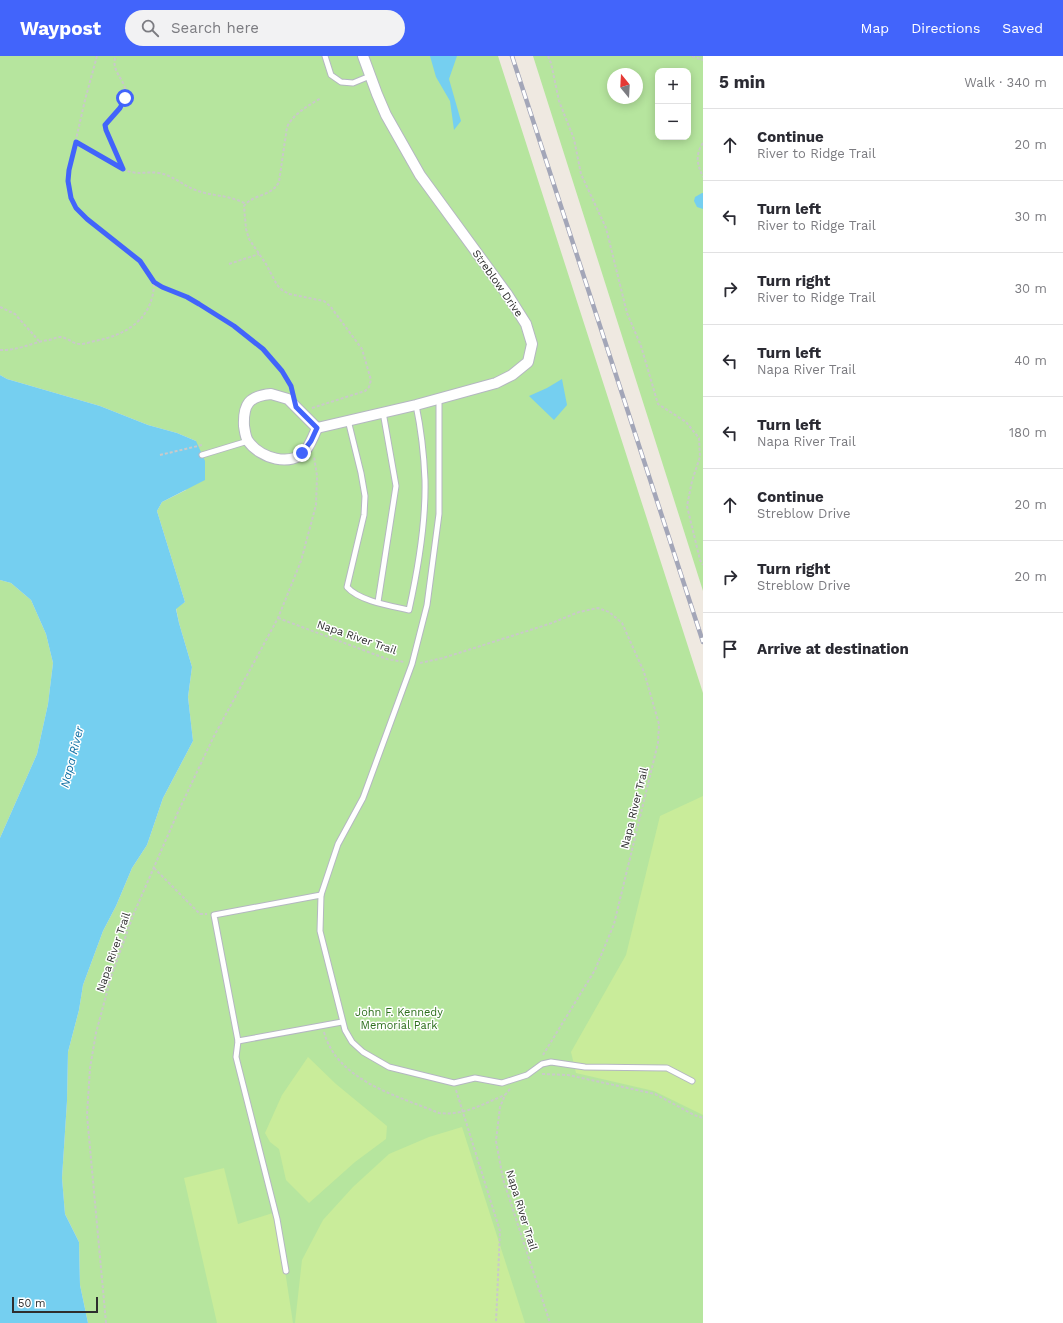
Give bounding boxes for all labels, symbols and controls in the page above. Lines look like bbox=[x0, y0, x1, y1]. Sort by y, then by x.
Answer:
search box bbox=[125, 10, 405, 46]
text: Waypost bbox=[20, 17, 101, 40]
icon: search bbox=[139, 17, 161, 39]
text: Search here bbox=[171, 19, 259, 37]
text: Map bbox=[861, 20, 889, 36]
text: Directions bbox=[911, 20, 980, 36]
text: Saved bbox=[1002, 20, 1043, 36]
north arrow bbox=[607, 68, 643, 104]
map controls bbox=[655, 68, 691, 140]
button: + bbox=[655, 68, 691, 104]
text: 5 min bbox=[719, 72, 765, 92]
text: Walk · 340 m bbox=[964, 75, 1047, 90]
route start bbox=[116, 89, 134, 107]
button: − bbox=[655, 104, 691, 140]
text: Continue bbox=[757, 128, 824, 146]
icon: ahead bbox=[719, 134, 741, 156]
text: 20 m bbox=[1015, 137, 1047, 152]
text: River to Ridge Trail bbox=[757, 146, 876, 161]
text: Turn left bbox=[757, 200, 821, 218]
icon: left bbox=[719, 206, 741, 228]
text: 30 m bbox=[1015, 209, 1047, 224]
text: River to Ridge Trail bbox=[757, 218, 876, 233]
street label: Streblow Drive bbox=[470, 247, 526, 319]
text: Turn right bbox=[757, 272, 830, 290]
icon: right bbox=[719, 278, 741, 300]
text: 30 m bbox=[1015, 281, 1047, 296]
text: River to Ridge Trail bbox=[757, 290, 876, 305]
text: Turn left bbox=[757, 344, 821, 362]
icon: left bbox=[719, 350, 741, 372]
text: 40 m bbox=[1014, 353, 1047, 368]
text: Napa River Trail bbox=[757, 362, 856, 377]
text: Turn left bbox=[757, 416, 821, 434]
icon: left bbox=[719, 422, 741, 444]
text: 180 m bbox=[1009, 425, 1047, 440]
text: Napa River Trail bbox=[757, 434, 856, 449]
route end bbox=[293, 444, 311, 462]
text: Continue bbox=[757, 488, 824, 506]
icon: ahead bbox=[719, 494, 741, 516]
text: 20 m bbox=[1015, 497, 1047, 512]
text: Streblow Drive bbox=[757, 506, 850, 521]
text: Turn right bbox=[757, 560, 830, 578]
icon: right bbox=[719, 566, 741, 588]
text: 20 m bbox=[1015, 569, 1047, 584]
text: Streblow Drive bbox=[757, 578, 850, 593]
street label: Napa River Trail bbox=[315, 618, 399, 657]
icon: arrive bbox=[719, 638, 741, 660]
text: Arrive at destination bbox=[757, 640, 909, 658]
water label: Napa River bbox=[58, 723, 87, 789]
street label: Napa River Trail bbox=[618, 765, 651, 850]
street label: Napa River Trail bbox=[94, 910, 133, 994]
park label: John F. Kennedy Memorial Park bbox=[355, 1006, 443, 1032]
street label: Napa River Trail bbox=[503, 1168, 540, 1253]
scale bar bbox=[12, 1295, 98, 1314]
text: 50 m bbox=[18, 1297, 45, 1310]

